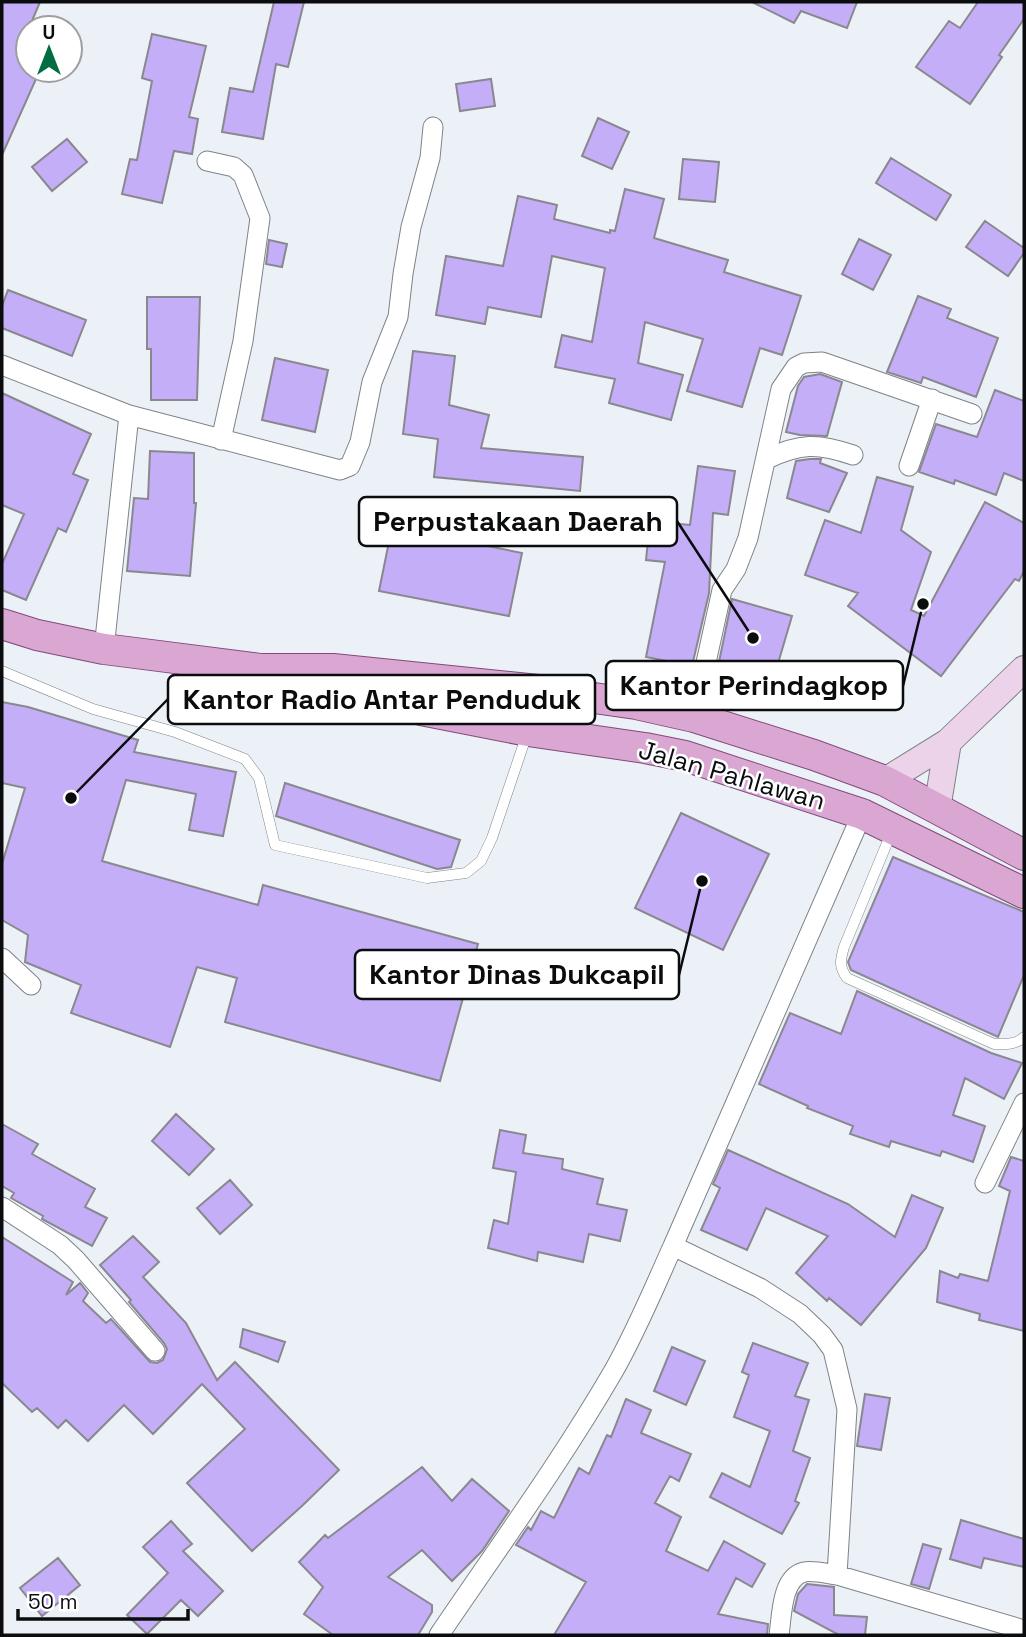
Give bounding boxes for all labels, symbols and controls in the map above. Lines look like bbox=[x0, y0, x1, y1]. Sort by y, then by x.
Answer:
north arrow bbox=[14, 14, 84, 84]
text: U bbox=[43, 20, 55, 45]
callout: Perpustakaan Daerah bbox=[359, 497, 677, 546]
text: Perpustakaan Daerah bbox=[373, 503, 663, 539]
callout: Kantor Perindagkop bbox=[606, 661, 903, 710]
text: Kantor Perindagkop bbox=[620, 667, 888, 703]
callout: Kantor Radio Antar Penduduk bbox=[168, 675, 595, 724]
text: Kantor Radio Antar Penduduk bbox=[183, 681, 582, 717]
street label: Jalan Pahlawan bbox=[635, 732, 829, 818]
callout: Kantor Dinas Dukcapil bbox=[355, 950, 679, 999]
text: Kantor Dinas Dukcapil bbox=[369, 956, 665, 992]
scale bar bbox=[18, 1578, 187, 1622]
text: 50 m bbox=[28, 1588, 78, 1615]

